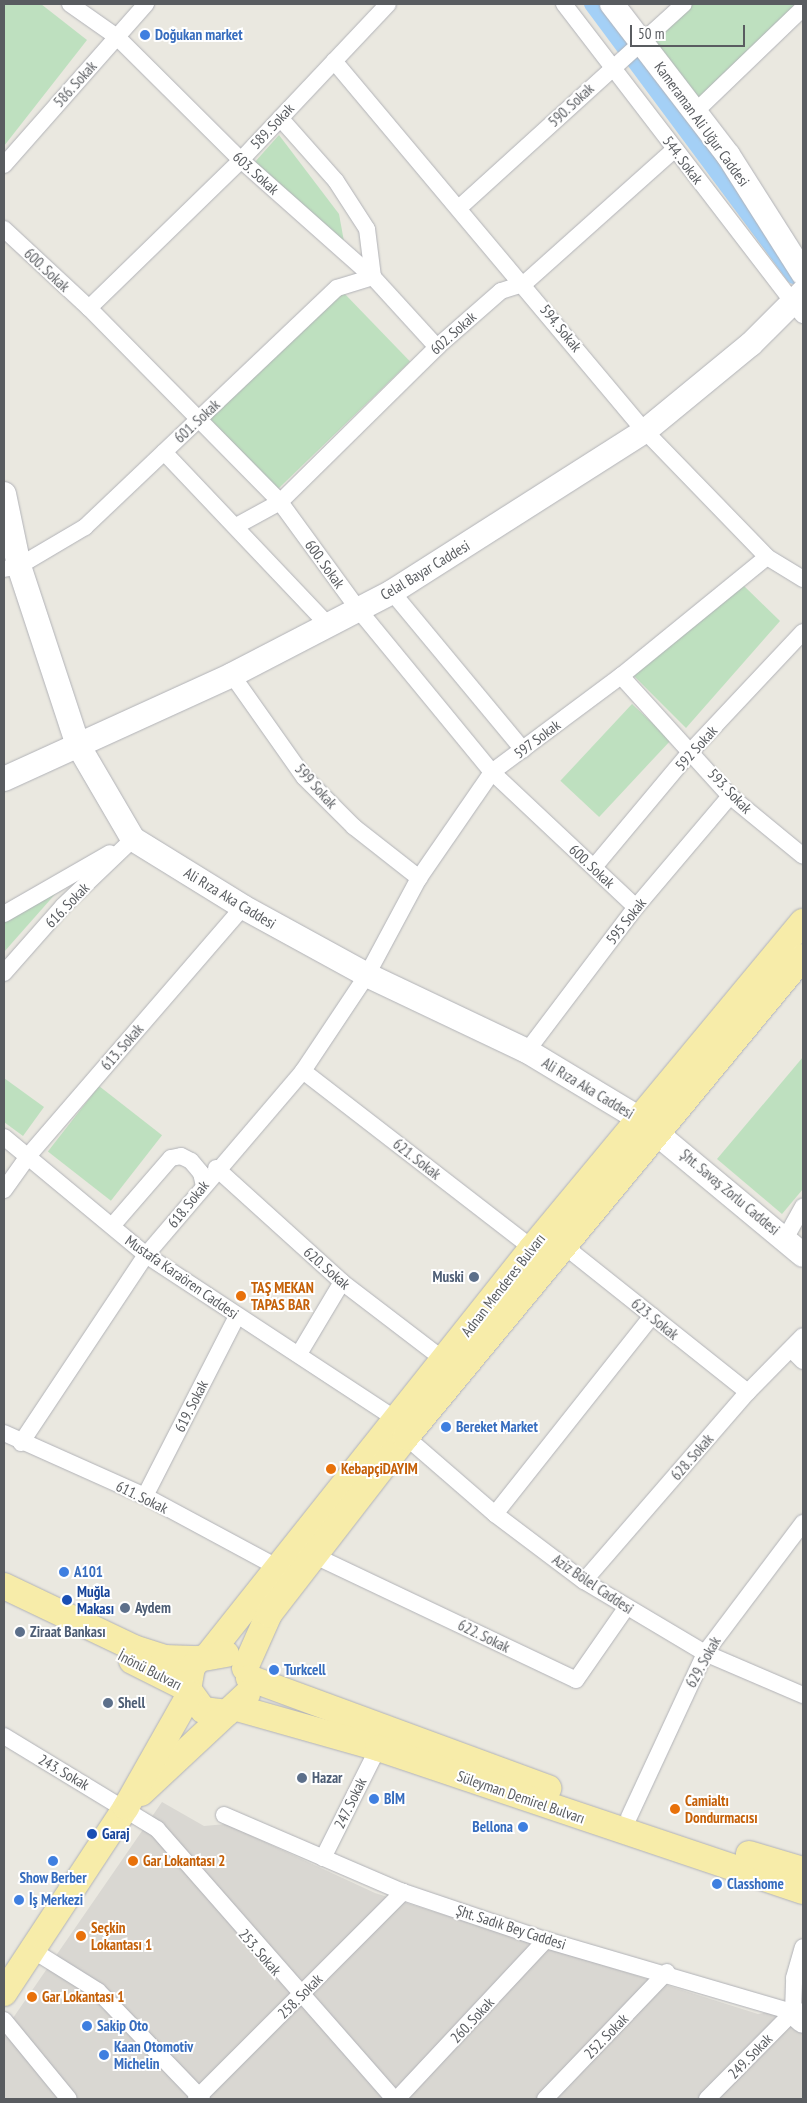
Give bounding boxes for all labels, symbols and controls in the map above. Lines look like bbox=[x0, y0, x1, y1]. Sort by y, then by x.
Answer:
scale bar bbox=[632, 15, 747, 47]
text: 50 m bbox=[638, 24, 664, 43]
place label: Doğukan market bbox=[155, 26, 243, 44]
marker: Doğukan market bbox=[139, 29, 151, 41]
street label: 586. Sokak bbox=[49, 57, 101, 111]
street label: Kameraman Ali Uğur Caddesi bbox=[651, 58, 753, 190]
street label: 590. Sokak bbox=[544, 79, 598, 131]
street label: 589. Sokak bbox=[246, 99, 298, 153]
street label: 544. Sokak bbox=[659, 132, 707, 188]
street label: 603. Sokak bbox=[229, 147, 283, 199]
street label: 600. Sokak bbox=[20, 244, 74, 296]
street label: 594. Sokak bbox=[536, 300, 586, 356]
street label: 602. Sokak bbox=[426, 307, 480, 359]
street label: 601. Sokak bbox=[170, 395, 224, 447]
street label: 600. Sokak bbox=[301, 536, 349, 592]
street label: Celal Bayar Caddesi bbox=[377, 536, 473, 604]
street label: 597 Sokak bbox=[510, 716, 564, 762]
street label: 592 Sokak bbox=[671, 722, 721, 774]
street label: 599 Sokak bbox=[291, 760, 341, 812]
street label: 593. Sokak bbox=[704, 764, 756, 818]
street label: 600. Sokak bbox=[565, 840, 619, 892]
street label: Ali Rıza Aka Caddesi bbox=[181, 863, 279, 933]
street label: 616. Sokak bbox=[41, 878, 93, 932]
street label: 595 Sokak bbox=[602, 894, 650, 948]
street label: 613. Sokak bbox=[97, 1020, 147, 1074]
street label: Ali Rıza Aka Caddesi bbox=[539, 1053, 637, 1123]
street label: 621. Sokak bbox=[389, 1134, 445, 1184]
street label: Şht. Savaş Zorlu Caddesi bbox=[676, 1145, 784, 1239]
street label: 618. Sokak bbox=[163, 1176, 213, 1232]
street label: Adnan Menderes Bulvarı bbox=[457, 1230, 549, 1340]
street label: Mustafa Karaören Caddesi bbox=[122, 1231, 242, 1323]
street label: 620. Sokak bbox=[300, 1243, 354, 1293]
place label: Muski bbox=[433, 1268, 464, 1286]
marker: Muski bbox=[468, 1271, 480, 1283]
place label: TAŞ MEKAN TAPAS BAR bbox=[251, 1278, 314, 1313]
marker: TAŞ MEKAN TAPAS BAR bbox=[235, 1290, 247, 1302]
street label: 623. Sokak bbox=[627, 1294, 683, 1344]
street label: 619. Sokak bbox=[170, 1377, 212, 1435]
place label: Bereket Market bbox=[456, 1418, 538, 1436]
marker: Bereket Market bbox=[440, 1421, 452, 1433]
street label: 628. Sokak bbox=[667, 1430, 717, 1484]
place label: KebapçiDAYIM bbox=[341, 1460, 418, 1478]
marker: KebapçiDAYIM bbox=[325, 1463, 337, 1475]
street label: 611. Sokak bbox=[113, 1476, 171, 1518]
street label: Aziz Bölel Caddesi bbox=[549, 1550, 637, 1618]
place label: A101 bbox=[74, 1563, 103, 1581]
marker: A101 bbox=[58, 1566, 70, 1578]
place label: Muğla Makası bbox=[77, 1582, 114, 1617]
marker: Muğla Makası bbox=[61, 1594, 73, 1606]
place label: Aydem bbox=[135, 1599, 171, 1617]
marker: Aydem bbox=[119, 1602, 131, 1614]
street label: 622. Sokak bbox=[455, 1615, 513, 1657]
place label: Ziraat Bankası bbox=[30, 1623, 106, 1641]
marker: Ziraat Bankası bbox=[14, 1626, 26, 1638]
street label: 629. Sokak bbox=[681, 1633, 725, 1691]
street label: İnönü Bulvarı bbox=[115, 1646, 185, 1694]
place label: Turkcell bbox=[284, 1661, 326, 1679]
marker: Turkcell bbox=[268, 1664, 280, 1676]
place label: Shell bbox=[118, 1694, 145, 1712]
marker: Shell bbox=[102, 1697, 114, 1709]
street label: 243. Sokak bbox=[35, 1750, 93, 1794]
street label: Süleyman Demirel Bulvarı bbox=[455, 1767, 587, 1827]
place label: Hazar bbox=[312, 1769, 342, 1787]
marker: Hazar bbox=[296, 1772, 308, 1784]
street label: 247. Sokak bbox=[330, 1774, 370, 1832]
place label: BİM bbox=[384, 1790, 405, 1808]
place label: Camialtı Dondurmacısı bbox=[685, 1791, 758, 1826]
marker: BİM bbox=[368, 1793, 380, 1805]
marker: Camialtı Dondurmacısı bbox=[669, 1803, 681, 1815]
place label: Bellona bbox=[472, 1818, 513, 1836]
marker: Bellona bbox=[517, 1821, 529, 1833]
place label: Garaj bbox=[102, 1825, 130, 1843]
marker: Garaj bbox=[86, 1828, 98, 1840]
place label: Gar Lokantası 2 bbox=[143, 1852, 225, 1870]
marker: Show Berber bbox=[47, 1855, 59, 1867]
marker: Gar Lokantası 2 bbox=[127, 1855, 139, 1867]
place label: Show Berber bbox=[19, 1869, 87, 1887]
place label: Classhome bbox=[727, 1875, 784, 1893]
marker: Classhome bbox=[711, 1878, 723, 1890]
place label: İş Merkezi bbox=[29, 1891, 83, 1909]
marker: İş Merkezi bbox=[13, 1894, 25, 1906]
street label: Şht. Sadık Bey Caddesi bbox=[453, 1900, 569, 1954]
place label: Seçkin Lokantası 1 bbox=[91, 1918, 152, 1953]
street label: 253. Sokak bbox=[235, 1925, 285, 1979]
marker: Seçkin Lokantası 1 bbox=[75, 1930, 87, 1942]
street label: 258. Sokak bbox=[274, 1970, 326, 2022]
place label: Gar Lokantası 1 bbox=[42, 1988, 124, 2006]
marker: Gar Lokantası 1 bbox=[26, 1991, 38, 2003]
street label: 260. Sokak bbox=[446, 1993, 498, 2047]
street label: 252. Sokak bbox=[580, 2009, 632, 2063]
place label: Sakip Oto bbox=[97, 2017, 148, 2035]
marker: Sakip Oto bbox=[81, 2020, 93, 2032]
street label: 249. Sokak bbox=[724, 2029, 776, 2083]
place label: Kaan Otomotiv Michelin bbox=[114, 2037, 193, 2072]
marker: Kaan Otomotiv Michelin bbox=[98, 2049, 110, 2061]

